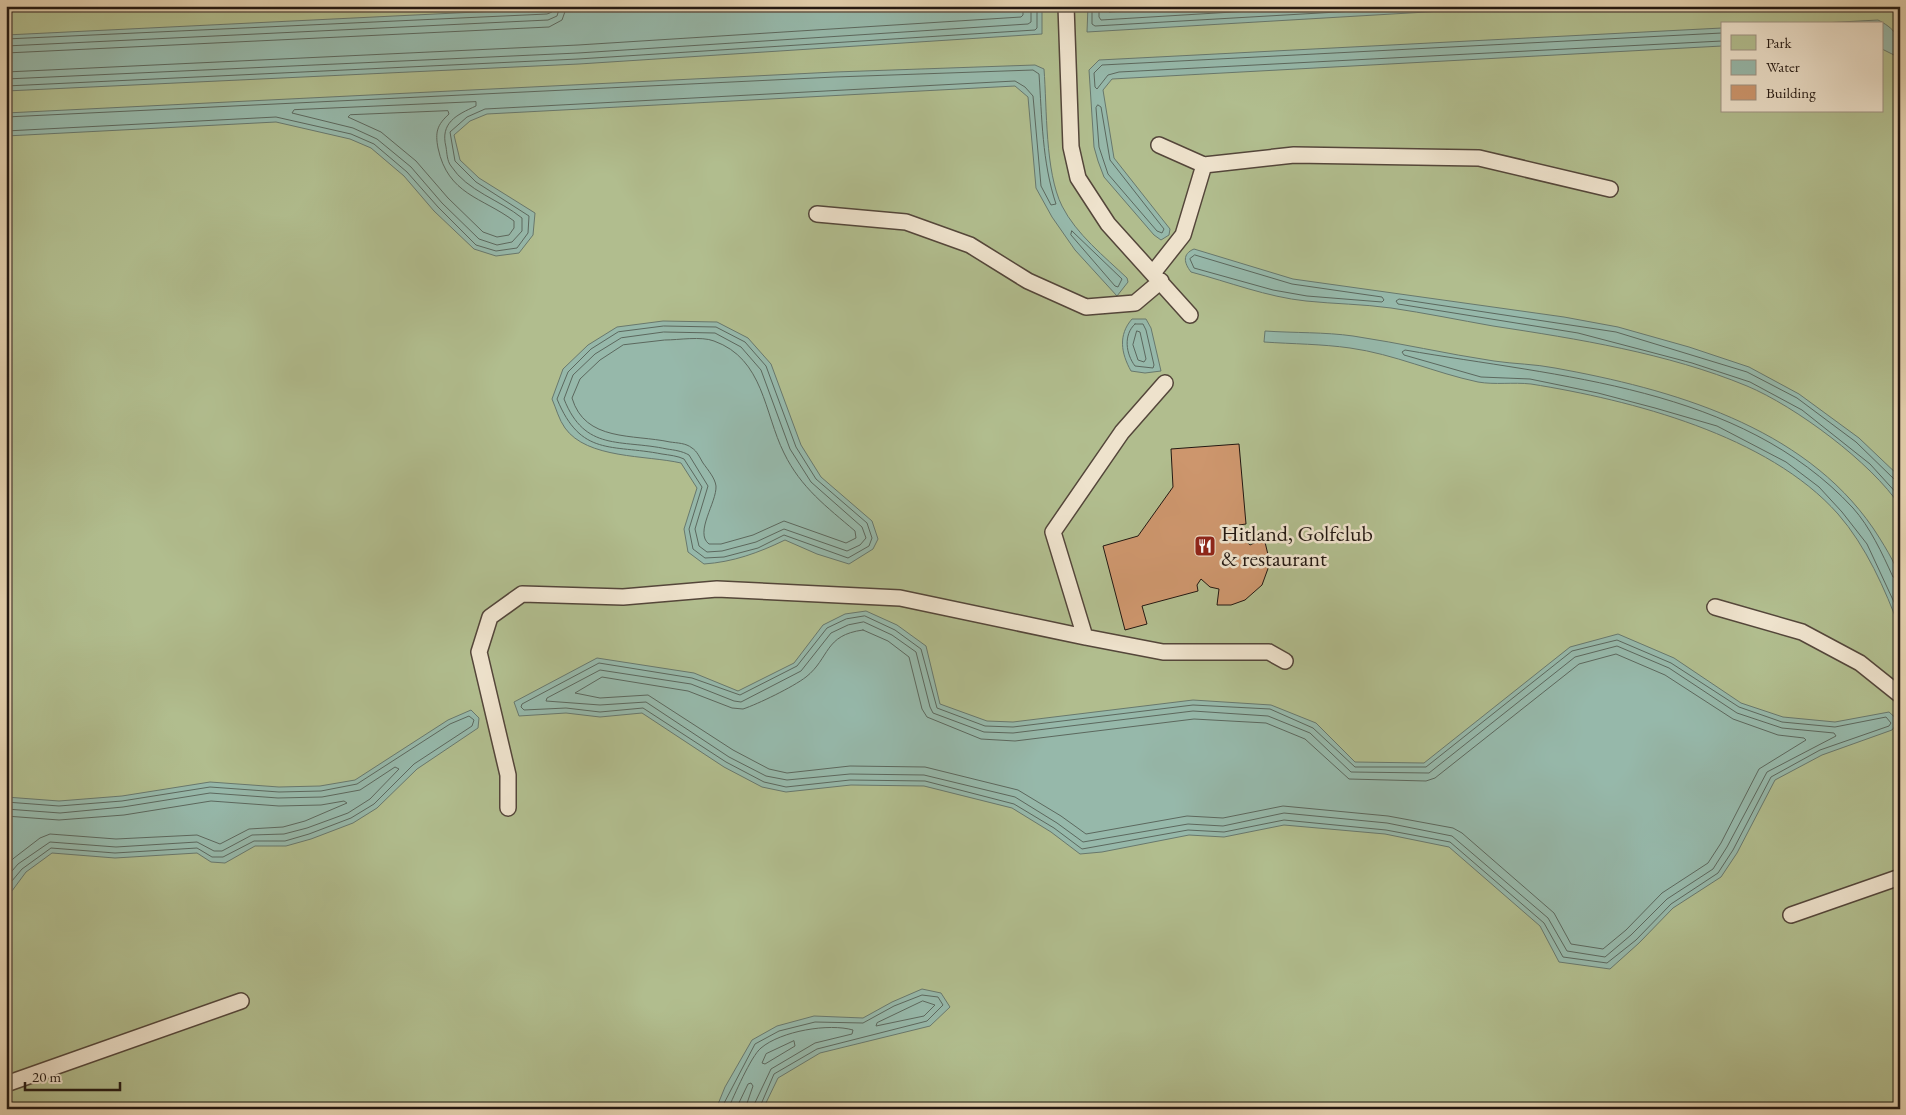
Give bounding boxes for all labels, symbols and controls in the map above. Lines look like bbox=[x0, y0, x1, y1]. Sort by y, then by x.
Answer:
legend bbox=[1721, 22, 1884, 112]
text: Park bbox=[1766, 33, 1793, 52]
text: Water bbox=[1766, 57, 1800, 76]
text: Building bbox=[1766, 83, 1816, 102]
place label: Hitland, Golfclub & restaurant bbox=[1221, 519, 1373, 573]
restaurant icon: Hitland, Golfclub & restaurant bbox=[1193, 534, 1217, 558]
scale bar bbox=[25, 1060, 120, 1092]
text: 20 m bbox=[32, 1067, 61, 1086]

